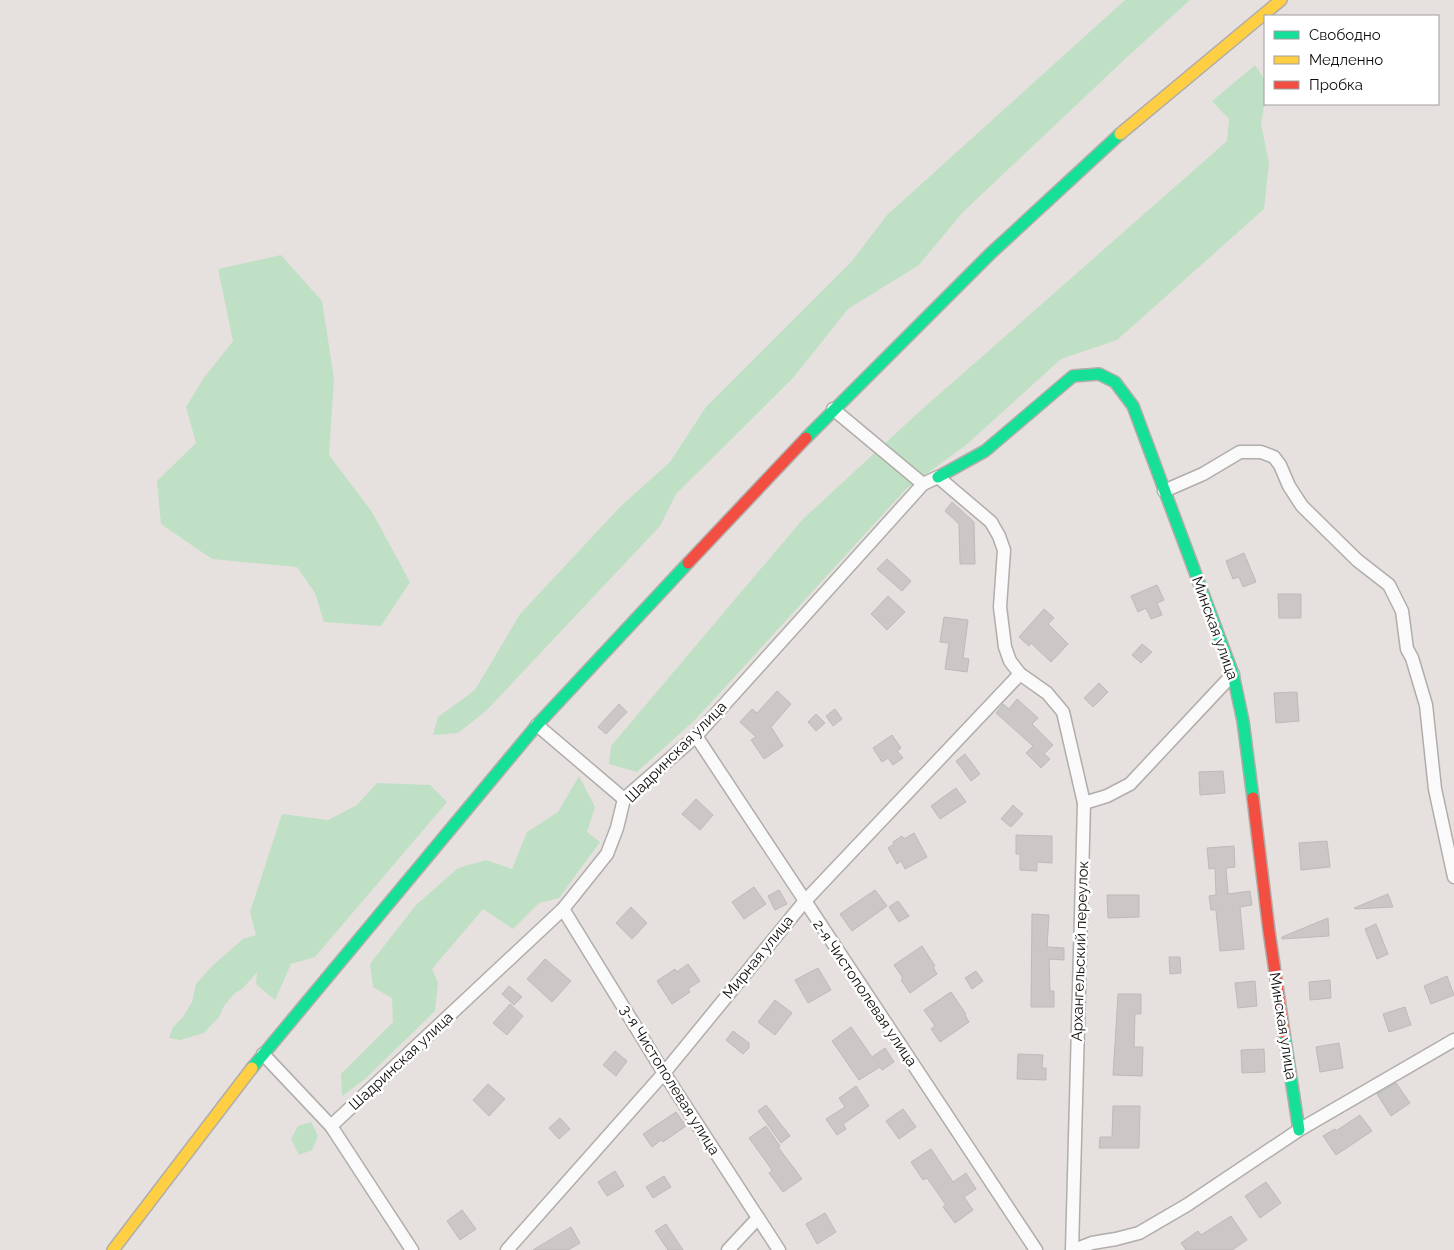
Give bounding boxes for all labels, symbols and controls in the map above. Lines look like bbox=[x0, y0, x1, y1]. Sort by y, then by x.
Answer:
legend bbox=[1264, 15, 1439, 105]
text: Свободно bbox=[1309, 26, 1381, 44]
text: Медленно bbox=[1309, 51, 1383, 69]
text: Пробка bbox=[1309, 76, 1363, 94]
street label: Минская улица bbox=[1188, 574, 1242, 682]
street label: Шадринская улица bbox=[622, 698, 730, 806]
street label: Архангельский переулок bbox=[1068, 860, 1092, 1042]
street label: Мирная улица bbox=[719, 912, 797, 1002]
street label: 2-я Чистополевая улица bbox=[809, 916, 921, 1070]
street label: Минская улица bbox=[1266, 971, 1300, 1081]
street label: 3-я Чистополевая улица bbox=[616, 1002, 724, 1158]
street label: Шадринская улица bbox=[345, 1008, 457, 1114]

